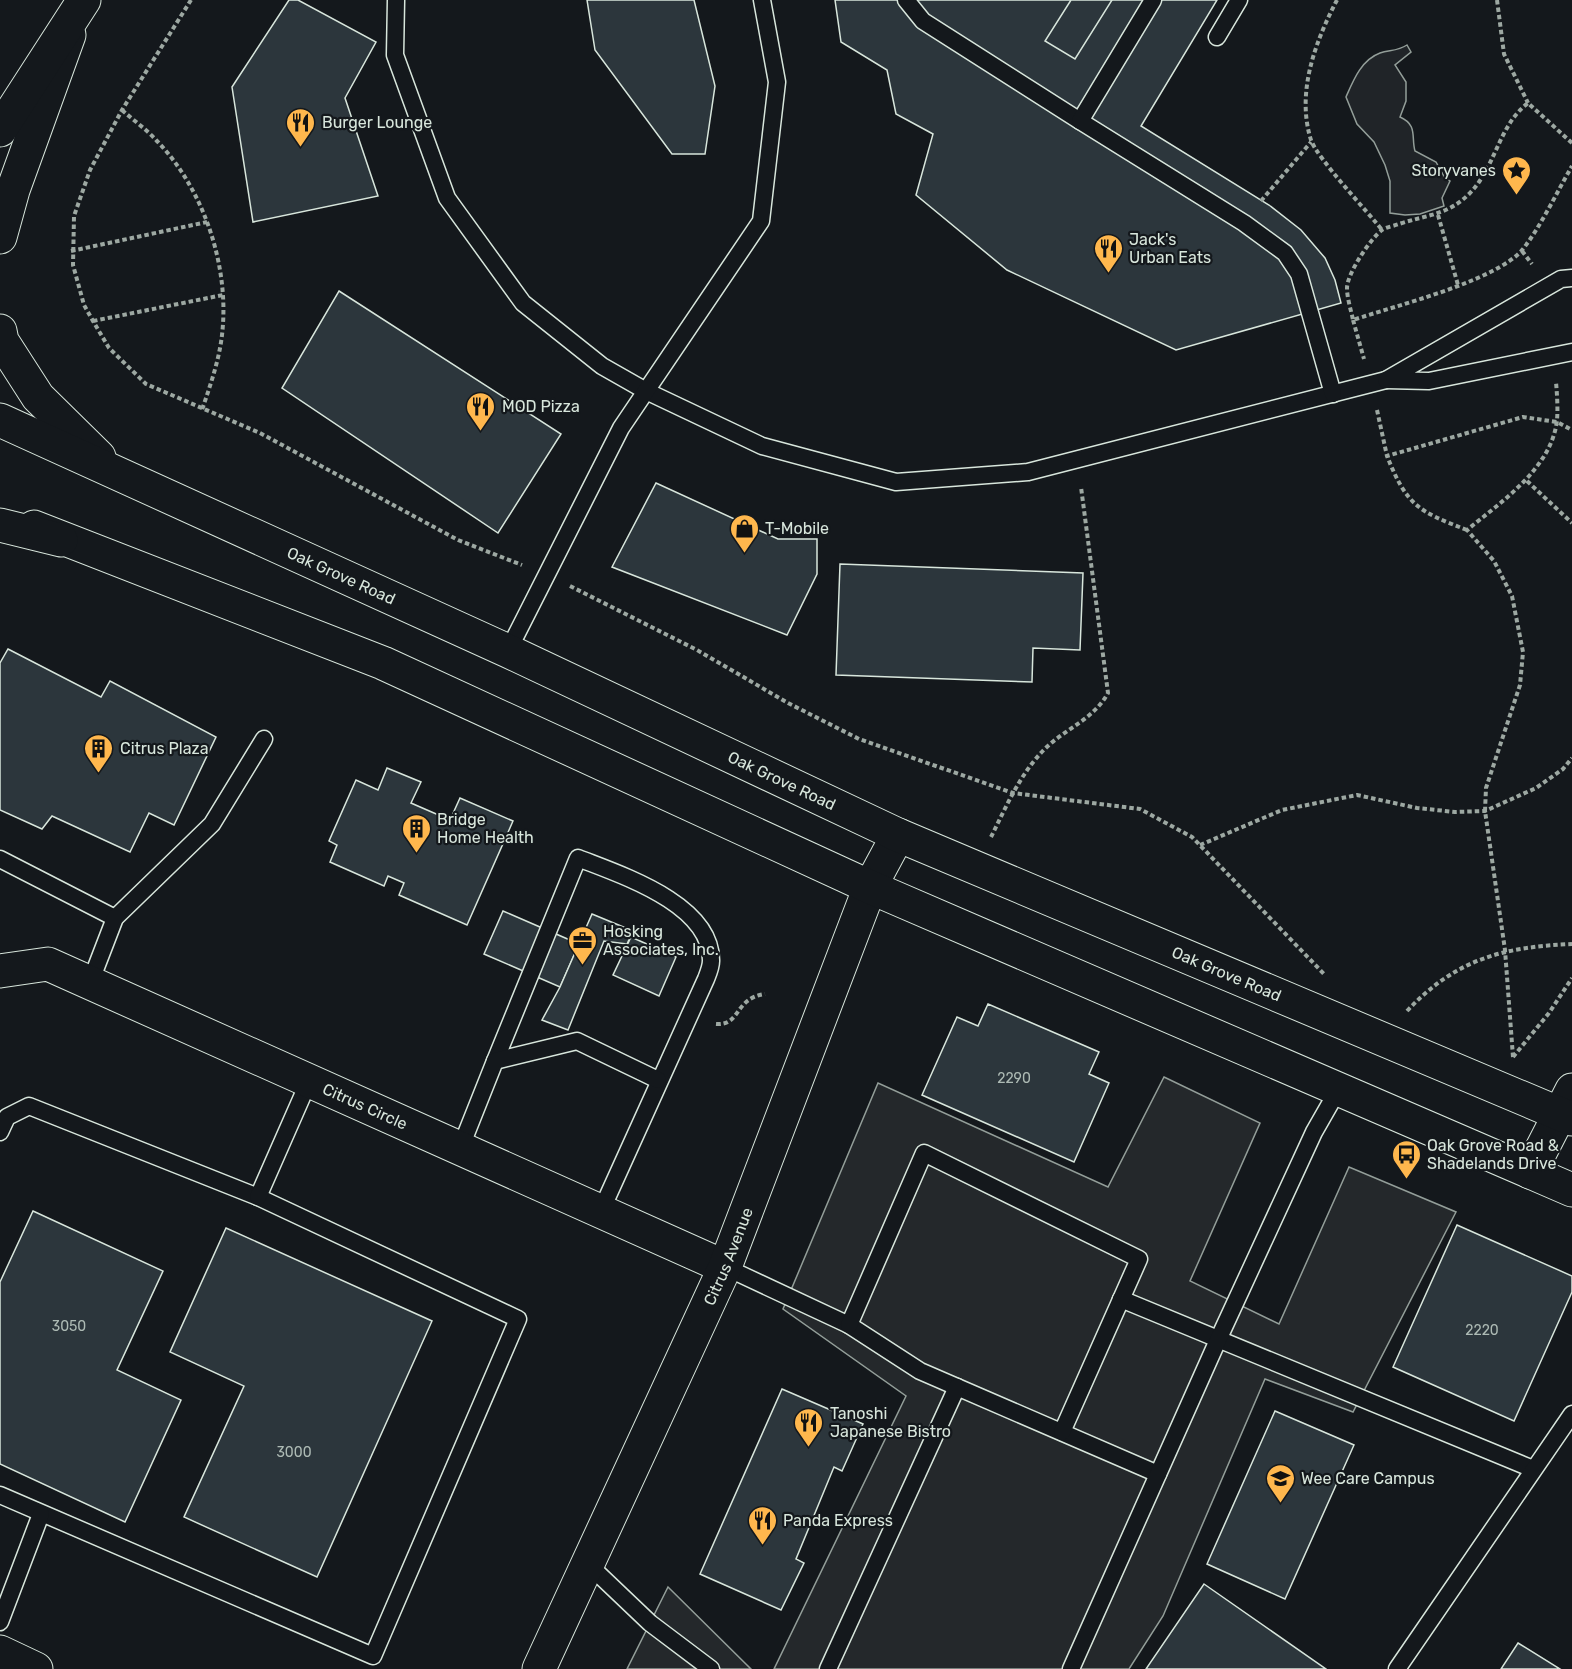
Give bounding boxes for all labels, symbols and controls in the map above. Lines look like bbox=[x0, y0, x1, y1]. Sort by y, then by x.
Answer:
restaurant icon: Burger Lounge bbox=[285, 106, 317, 148]
place label: Burger Lounge bbox=[322, 113, 432, 132]
place icon: Storyvanes bbox=[1501, 154, 1533, 196]
place label: Storyvanes bbox=[1412, 161, 1496, 180]
place label: Jack's Urban Eats bbox=[1129, 230, 1211, 267]
restaurant icon: Jack's Urban Eats bbox=[1092, 232, 1124, 274]
restaurant icon: MOD Pizza bbox=[465, 390, 497, 432]
place label: MOD Pizza bbox=[502, 397, 580, 416]
shop icon: T-Mobile bbox=[728, 512, 760, 554]
place label: T-Mobile bbox=[765, 519, 829, 538]
street label: Oak Grove Road bbox=[284, 542, 398, 608]
building icon: Citrus Plaza bbox=[83, 732, 115, 774]
place label: Citrus Plaza bbox=[120, 739, 209, 758]
street label: Oak Grove Road bbox=[725, 747, 839, 814]
place label: Bridge Home Health bbox=[437, 810, 534, 847]
building icon: Bridge Home Health bbox=[400, 812, 432, 854]
place label: Hosking Associates, Inc. bbox=[603, 922, 719, 959]
office icon: Hosking Associates, Inc. bbox=[566, 924, 598, 966]
street label: Oak Grove Road bbox=[1169, 942, 1284, 1005]
house number: 2290 bbox=[997, 1070, 1031, 1087]
street label: Citrus Circle bbox=[320, 1079, 411, 1133]
place label: Oak Grove Road & Shadelands Drive bbox=[1427, 1136, 1559, 1173]
bus stop icon: Oak Grove Road & Shadelands Drive bbox=[1390, 1138, 1422, 1180]
street label: Citrus Avenue bbox=[699, 1205, 756, 1308]
house number: 3050 bbox=[52, 1318, 86, 1335]
house number: 2220 bbox=[1465, 1322, 1499, 1339]
place label: Tanoshi Japanese Bistro bbox=[830, 1404, 951, 1441]
restaurant icon: Tanoshi Japanese Bistro bbox=[793, 1406, 825, 1448]
house number: 3000 bbox=[276, 1444, 312, 1461]
school or university icon: Wee Care Campus bbox=[1264, 1462, 1296, 1504]
place label: Wee Care Campus bbox=[1301, 1469, 1435, 1488]
restaurant icon: Panda Express bbox=[746, 1504, 778, 1546]
place label: Panda Express bbox=[783, 1511, 893, 1530]

